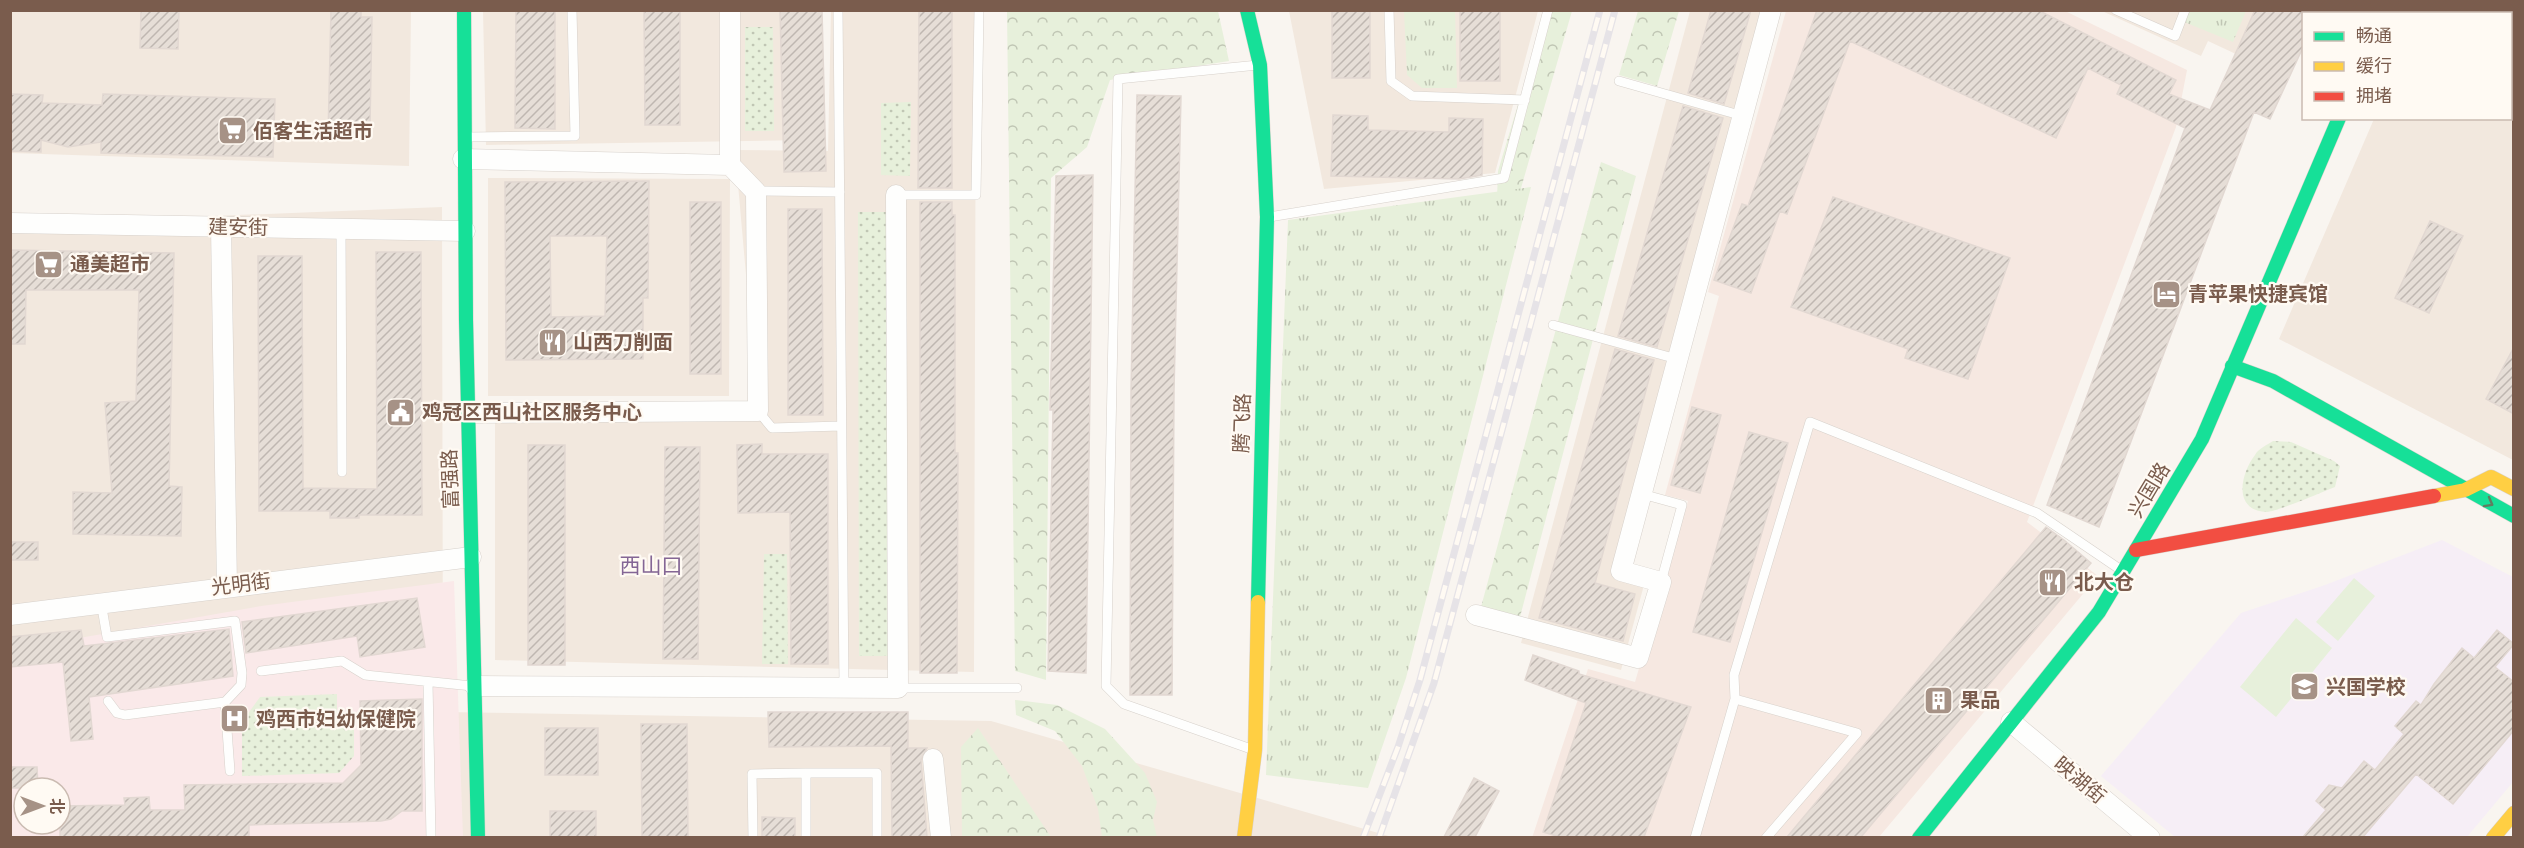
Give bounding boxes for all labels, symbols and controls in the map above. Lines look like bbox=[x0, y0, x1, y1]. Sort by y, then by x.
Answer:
legend bbox=[2302, 12, 2512, 120]
text: 畅通 bbox=[2356, 25, 2392, 45]
text: 缓行 bbox=[2356, 55, 2392, 75]
text: 拥堵 bbox=[2356, 85, 2392, 105]
supermarket icon: 佰客生活超市 bbox=[216, 115, 248, 147]
place label: 佰客生活超市 bbox=[253, 119, 373, 142]
street label: 建安街 bbox=[208, 214, 268, 239]
supermarket icon: 通美超市 bbox=[33, 248, 65, 280]
place label: 通美超市 bbox=[70, 252, 150, 275]
hotel icon: 青苹果快捷宾馆 bbox=[2151, 278, 2183, 310]
place label: 青苹果快捷宾馆 bbox=[2188, 282, 2328, 305]
restaurant icon: 山西刀削面 bbox=[536, 326, 568, 358]
place label: 山西刀削面 bbox=[573, 330, 673, 353]
street label: 腾飞路 bbox=[1229, 393, 1254, 453]
public building icon: 鸡冠区西山社区服务中心 bbox=[385, 396, 417, 428]
place label: 鸡冠区西山社区服务中心 bbox=[422, 400, 642, 423]
street label: 富强路 bbox=[437, 449, 462, 509]
street label: 兴国路 bbox=[2123, 458, 2174, 521]
one-way arrow bbox=[2483, 496, 2493, 507]
district label: 西山口 bbox=[620, 553, 683, 577]
restaurant icon: 北大仓 bbox=[2037, 566, 2069, 598]
street label: 光明街 bbox=[210, 568, 272, 599]
place label: 北大仓 bbox=[2074, 570, 2134, 593]
school or university icon: 兴国学校 bbox=[2289, 671, 2321, 703]
place label: 兴国学校 bbox=[2326, 675, 2406, 698]
building icon: 果品 bbox=[1923, 684, 1955, 716]
place label: 果品 bbox=[1960, 688, 2000, 711]
hospital icon: 鸡西市妇幼保健院 bbox=[219, 703, 251, 735]
place label: 鸡西市妇幼保健院 bbox=[256, 707, 416, 730]
street label: 映湖街 bbox=[2050, 752, 2111, 808]
north arrow bbox=[12, 776, 72, 836]
text: 北 bbox=[48, 798, 66, 814]

